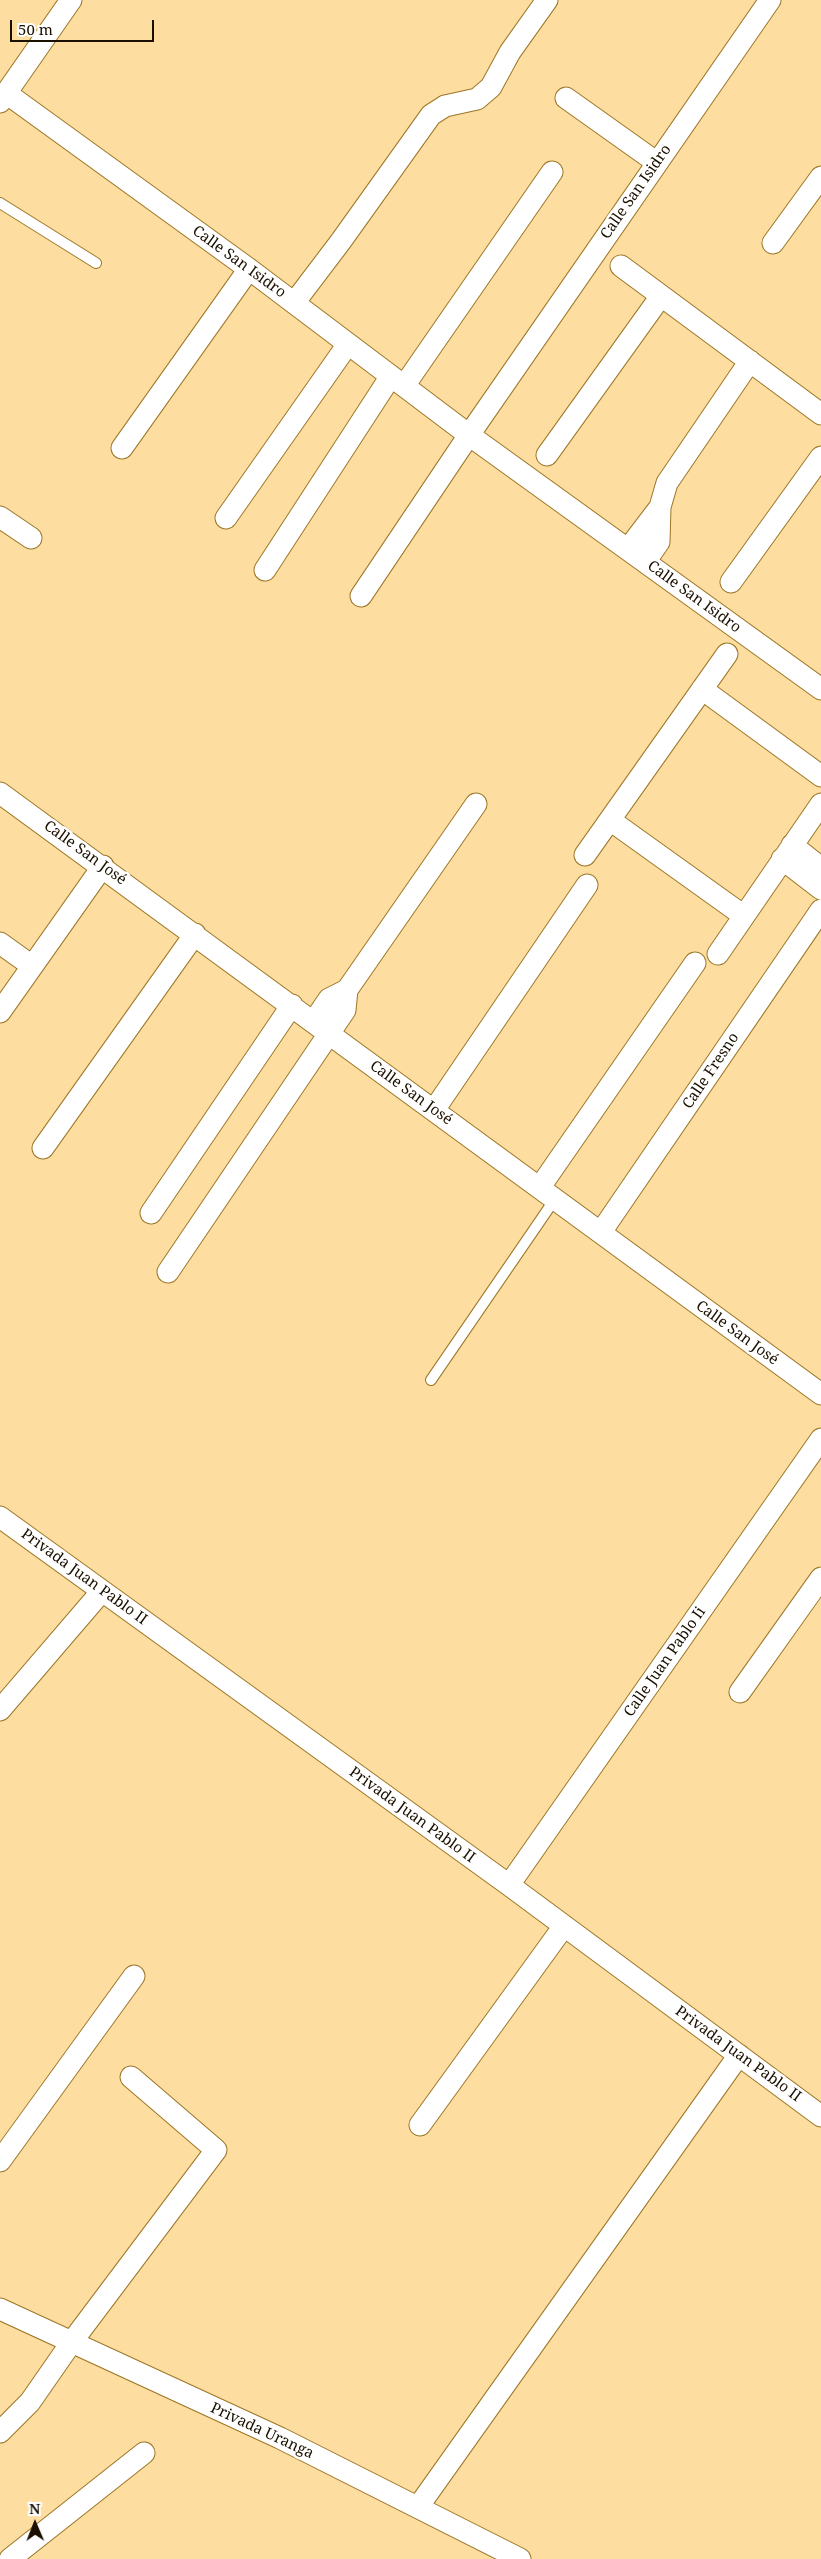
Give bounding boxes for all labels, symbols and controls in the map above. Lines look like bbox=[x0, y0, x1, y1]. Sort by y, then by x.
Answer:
scale bar bbox=[12, 10, 156, 42]
text: 50 m bbox=[18, 19, 53, 39]
street label: Calle San Isidro bbox=[597, 141, 675, 243]
street label: Calle San Isidro bbox=[189, 222, 289, 302]
street label: Calle San Isidro bbox=[644, 557, 744, 637]
street label: Calle San José bbox=[40, 817, 130, 889]
street label: Calle Fresno bbox=[679, 1030, 743, 1112]
street label: Calle San José bbox=[366, 1057, 456, 1129]
street label: Calle San José bbox=[692, 1297, 782, 1369]
street label: Privada Juan Pablo II bbox=[17, 1525, 151, 1629]
street label: Calle Juan Pablo Ii bbox=[620, 1604, 710, 1720]
street label: Privada Juan Pablo II bbox=[345, 1763, 479, 1867]
street label: Privada Juan Pablo II bbox=[671, 2002, 805, 2106]
street label: Privada Uranga bbox=[208, 2399, 316, 2463]
north arrow bbox=[10, 2499, 60, 2549]
text: N bbox=[29, 2499, 40, 2518]

